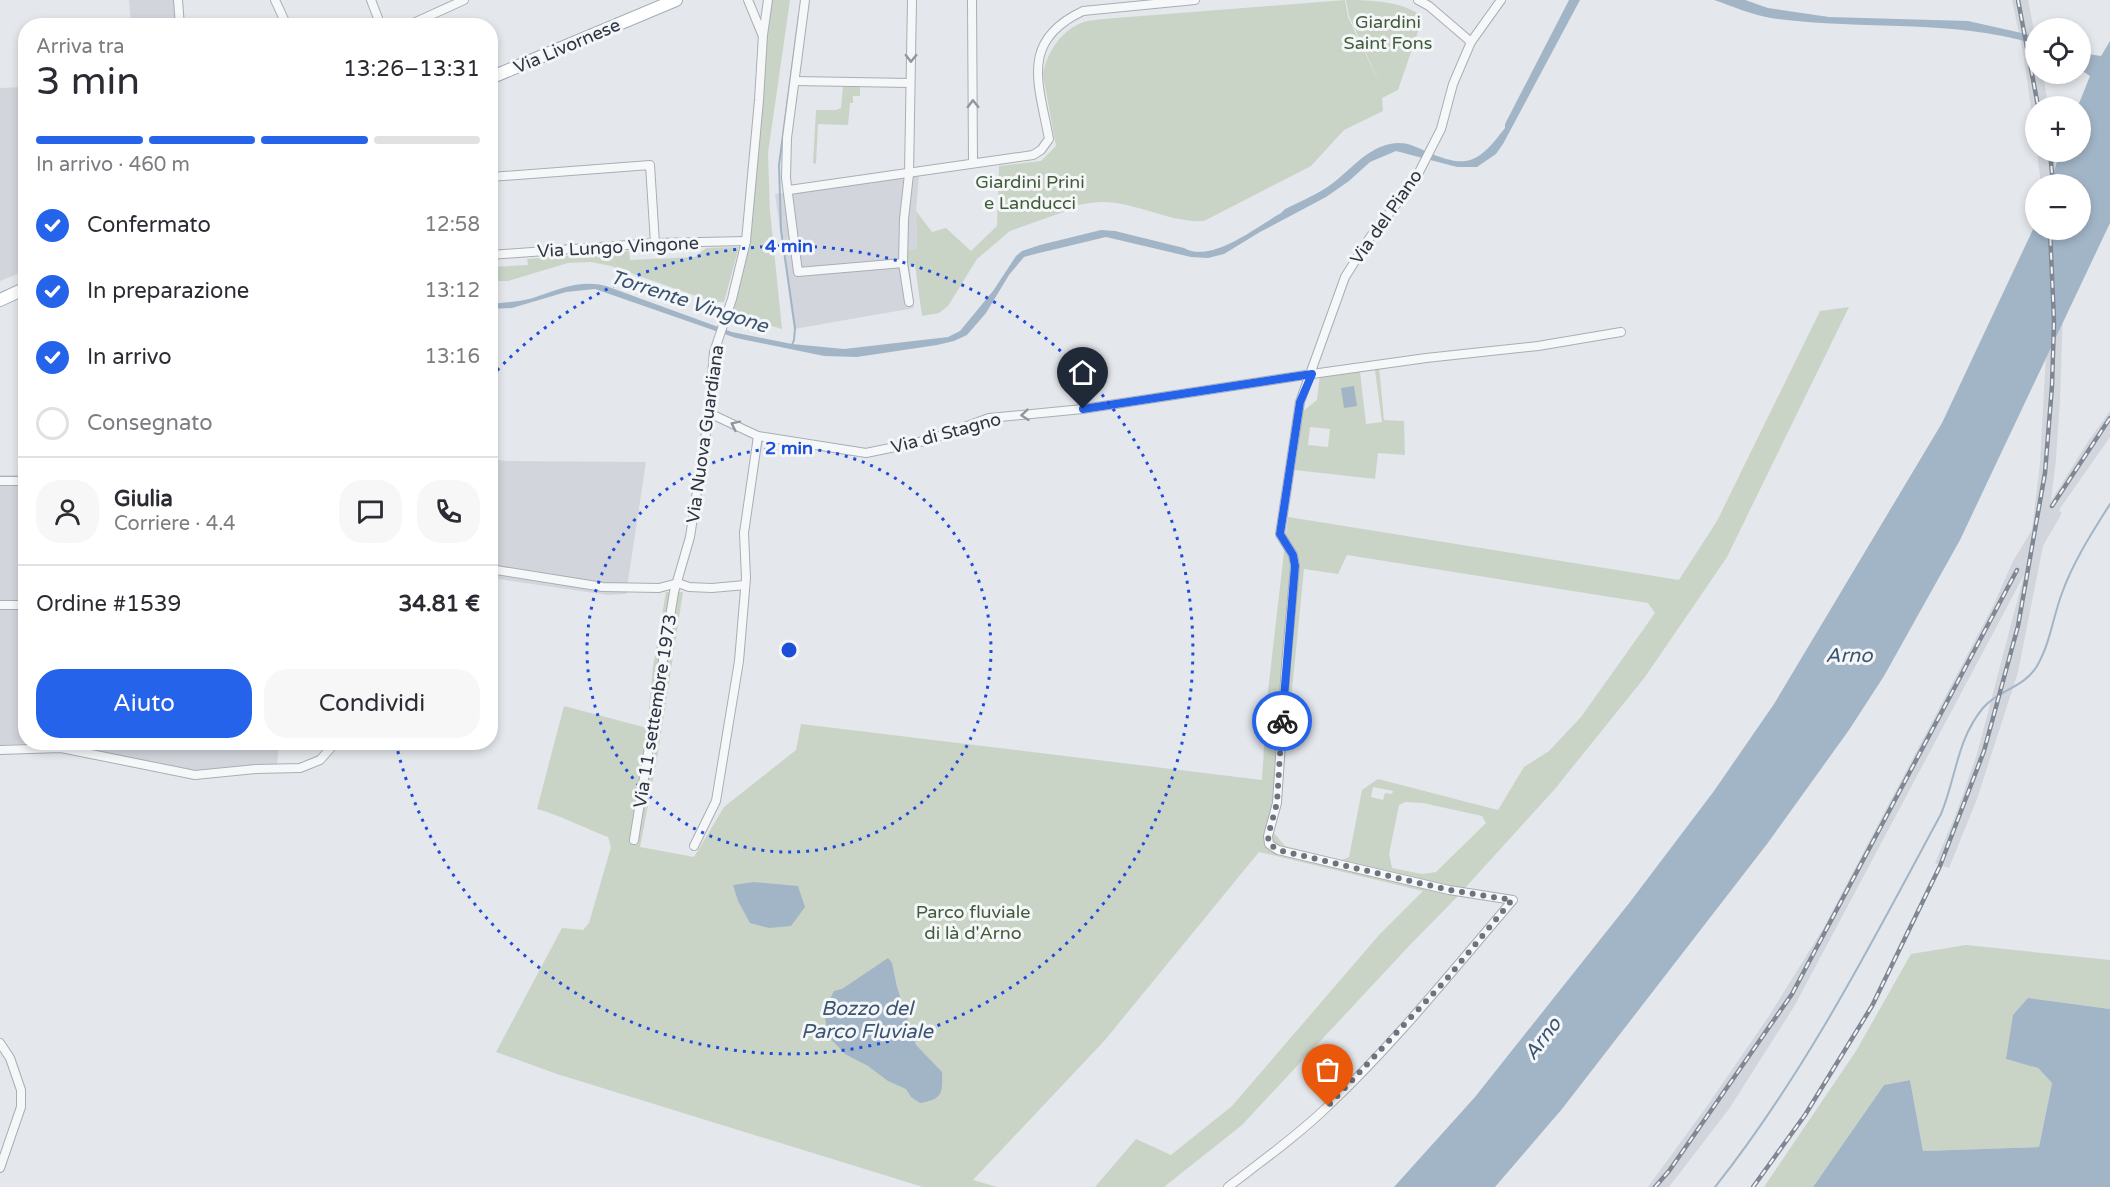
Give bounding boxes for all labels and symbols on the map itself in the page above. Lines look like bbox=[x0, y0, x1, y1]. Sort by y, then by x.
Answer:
park label: Giardini Saint Fons bbox=[1344, 11, 1432, 54]
street label: Via Livornese bbox=[510, 14, 624, 78]
one-way arrow bbox=[905, 54, 917, 63]
one-way arrow bbox=[967, 100, 979, 109]
street label: Via del Piano bbox=[1345, 165, 1427, 269]
park label: Giardini Prini e Landucci bbox=[975, 171, 1085, 214]
street label: Via Lungo Vingone bbox=[536, 232, 700, 262]
text: 4 min bbox=[765, 235, 813, 257]
water label: Torrente Vingone bbox=[607, 265, 773, 339]
street label: Via Nuova Guardiana bbox=[682, 343, 728, 525]
pin bbox=[1057, 347, 1108, 409]
street label: Via di Stagno bbox=[889, 408, 1004, 458]
one-way arrow bbox=[1021, 408, 1030, 421]
one-way arrow bbox=[730, 420, 741, 432]
text: 2 min bbox=[765, 437, 813, 459]
street label: Via 11 settembre 1973 bbox=[629, 612, 681, 810]
centre of rings bbox=[779, 640, 799, 660]
water label: Arno bbox=[1826, 644, 1873, 668]
courier bbox=[1252, 691, 1312, 751]
park label: Parco fluviale di là d'Arno bbox=[916, 901, 1030, 944]
water label: Bozzo del Parco Fluviale bbox=[801, 997, 935, 1044]
water label: Arno bbox=[1519, 1012, 1567, 1065]
pin bbox=[1302, 1044, 1353, 1106]

